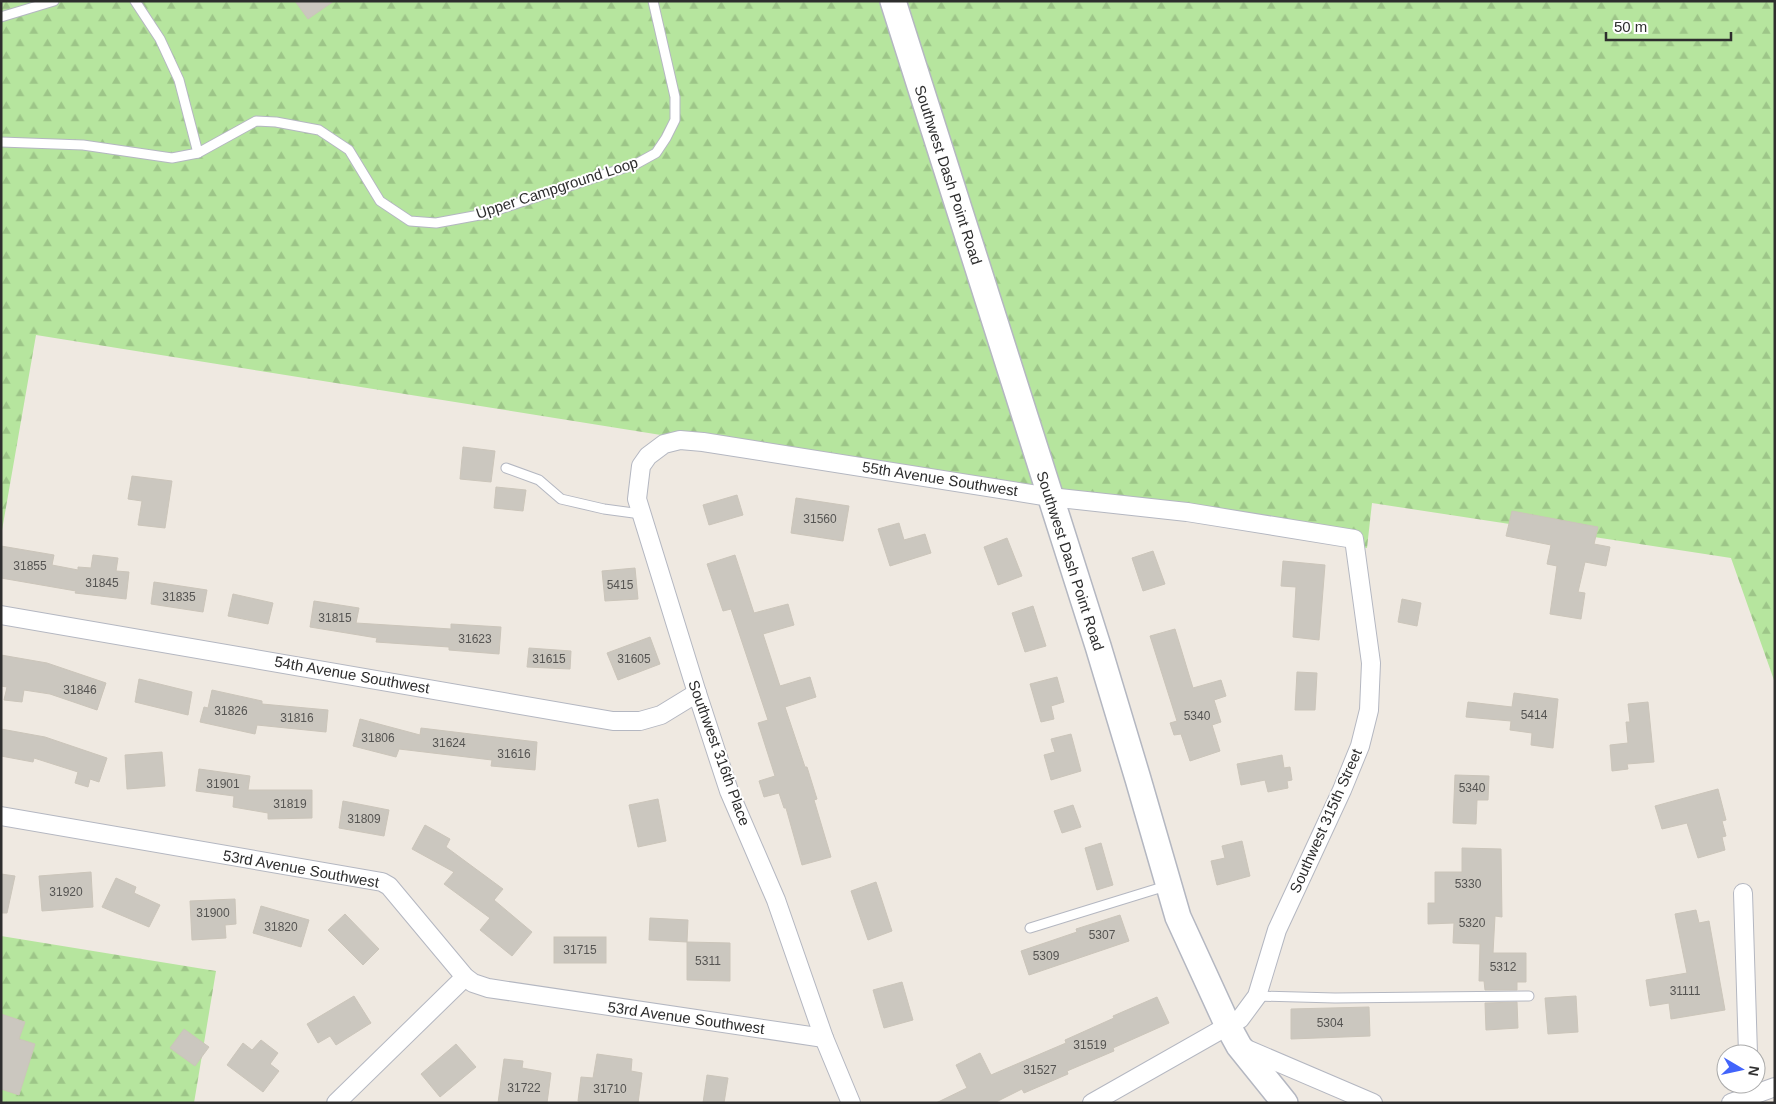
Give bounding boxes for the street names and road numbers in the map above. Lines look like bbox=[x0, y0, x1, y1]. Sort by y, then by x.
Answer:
street label: Southwest Dash Point Road bbox=[911, 83, 986, 267]
street label: Upper Campground Loop bbox=[474, 153, 640, 222]
street label: 55th Avenue Southwest bbox=[861, 458, 1020, 499]
street label: Southwest Dash Point Road bbox=[1033, 469, 1108, 653]
street label: 54th Avenue Southwest bbox=[273, 652, 432, 697]
street label: Southwest 316th Place bbox=[685, 678, 754, 828]
street label: Southwest 315th Street bbox=[1286, 745, 1365, 895]
street label: 53rd Avenue Southwest bbox=[222, 846, 381, 891]
street label: 53rd Avenue Southwest bbox=[607, 998, 766, 1037]

